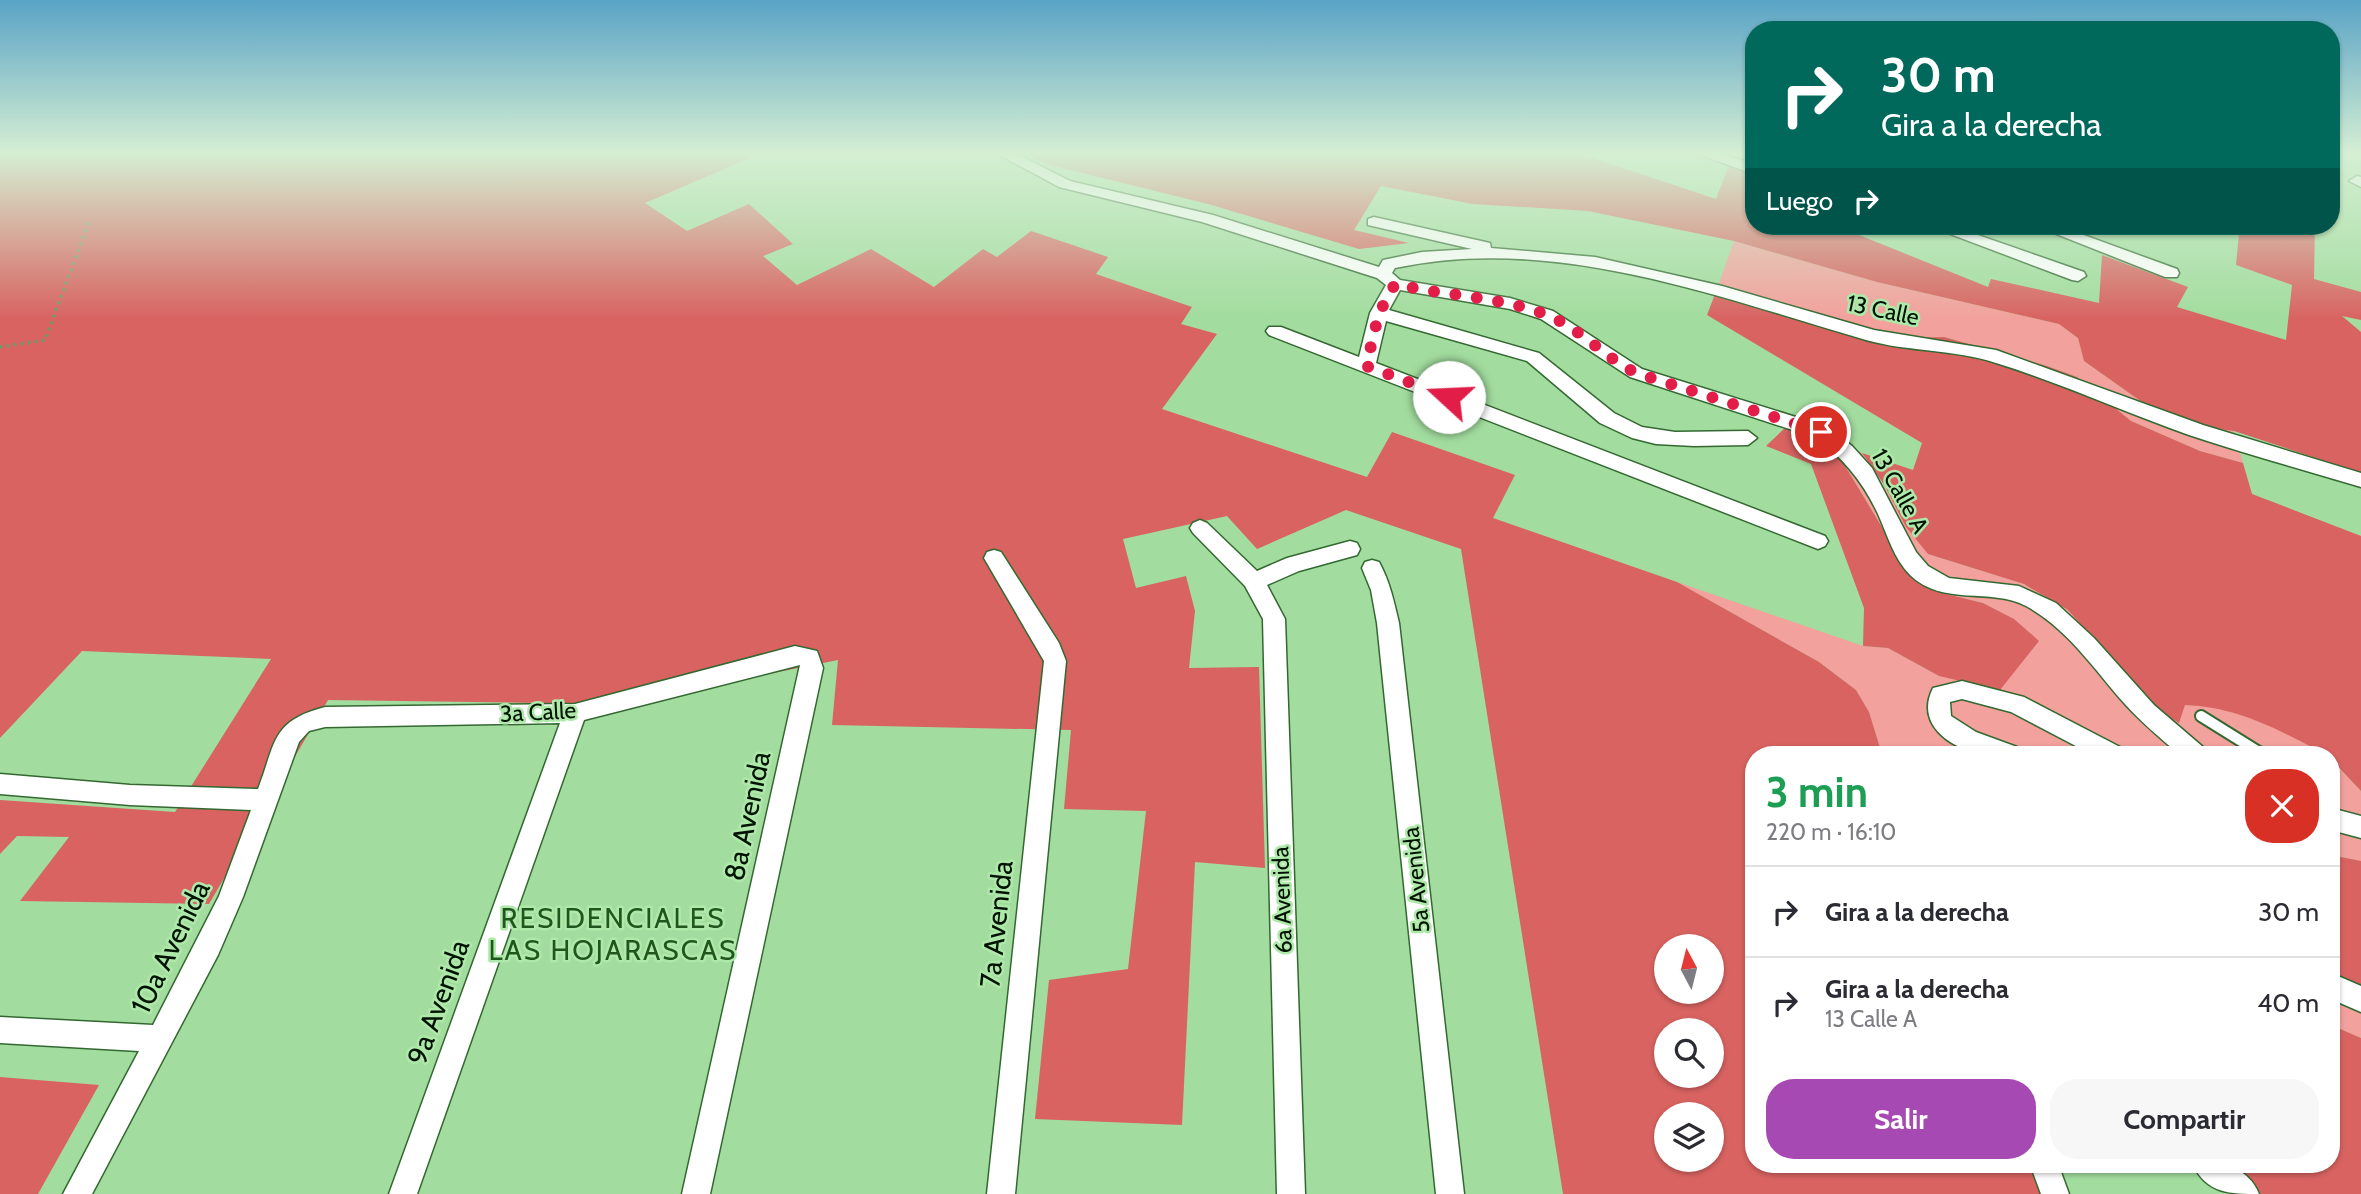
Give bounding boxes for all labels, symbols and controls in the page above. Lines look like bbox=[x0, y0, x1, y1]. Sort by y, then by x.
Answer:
text: 30 m bbox=[1881, 45, 1996, 104]
icon: right bbox=[1766, 49, 1857, 140]
text: Gira a la derecha bbox=[1881, 105, 2102, 144]
icon: right bbox=[1847, 182, 1885, 220]
text: Luego bbox=[1766, 185, 1833, 217]
street label: 13 Calle bbox=[1844, 289, 1922, 331]
position arrow bbox=[1412, 360, 1486, 434]
pin bbox=[1791, 402, 1851, 462]
icon: arrive bbox=[1802, 413, 1840, 451]
street label: 13 Calle A bbox=[1865, 444, 1935, 538]
street label: 3a Calle bbox=[499, 696, 577, 728]
street label: 8a Avenida bbox=[717, 748, 777, 884]
text: 3 min bbox=[1766, 766, 1868, 818]
button: close bbox=[2245, 769, 2319, 843]
text: 220 m · 16:10 bbox=[1766, 818, 1896, 846]
street label: 5a Avenida bbox=[1397, 826, 1435, 934]
street label: 6a Avenida bbox=[1266, 846, 1298, 954]
street label: 7a Avenida bbox=[972, 858, 1020, 989]
street label: 10a Avenida bbox=[123, 875, 217, 1019]
icon: right bbox=[1766, 893, 1804, 931]
text: Gira a la derecha bbox=[1825, 896, 2009, 928]
text: 30 m bbox=[2258, 896, 2319, 928]
district label: RESIDENCIALES LAS HOJARASCAS bbox=[489, 901, 737, 967]
street label: 9a Avenida bbox=[400, 934, 476, 1069]
north arrow bbox=[1654, 934, 1724, 1004]
map controls bbox=[1654, 934, 1724, 1172]
text: Gira a la derecha bbox=[1825, 973, 2009, 1005]
icon: right bbox=[1766, 984, 1804, 1022]
text: 40 m bbox=[2257, 987, 2319, 1019]
text: 13 Calle A bbox=[1825, 1005, 1917, 1033]
button: search bbox=[1654, 1018, 1724, 1088]
button: Salir bbox=[1766, 1079, 2036, 1159]
button: Compartir bbox=[2050, 1079, 2319, 1159]
button: layers bbox=[1654, 1102, 1724, 1172]

